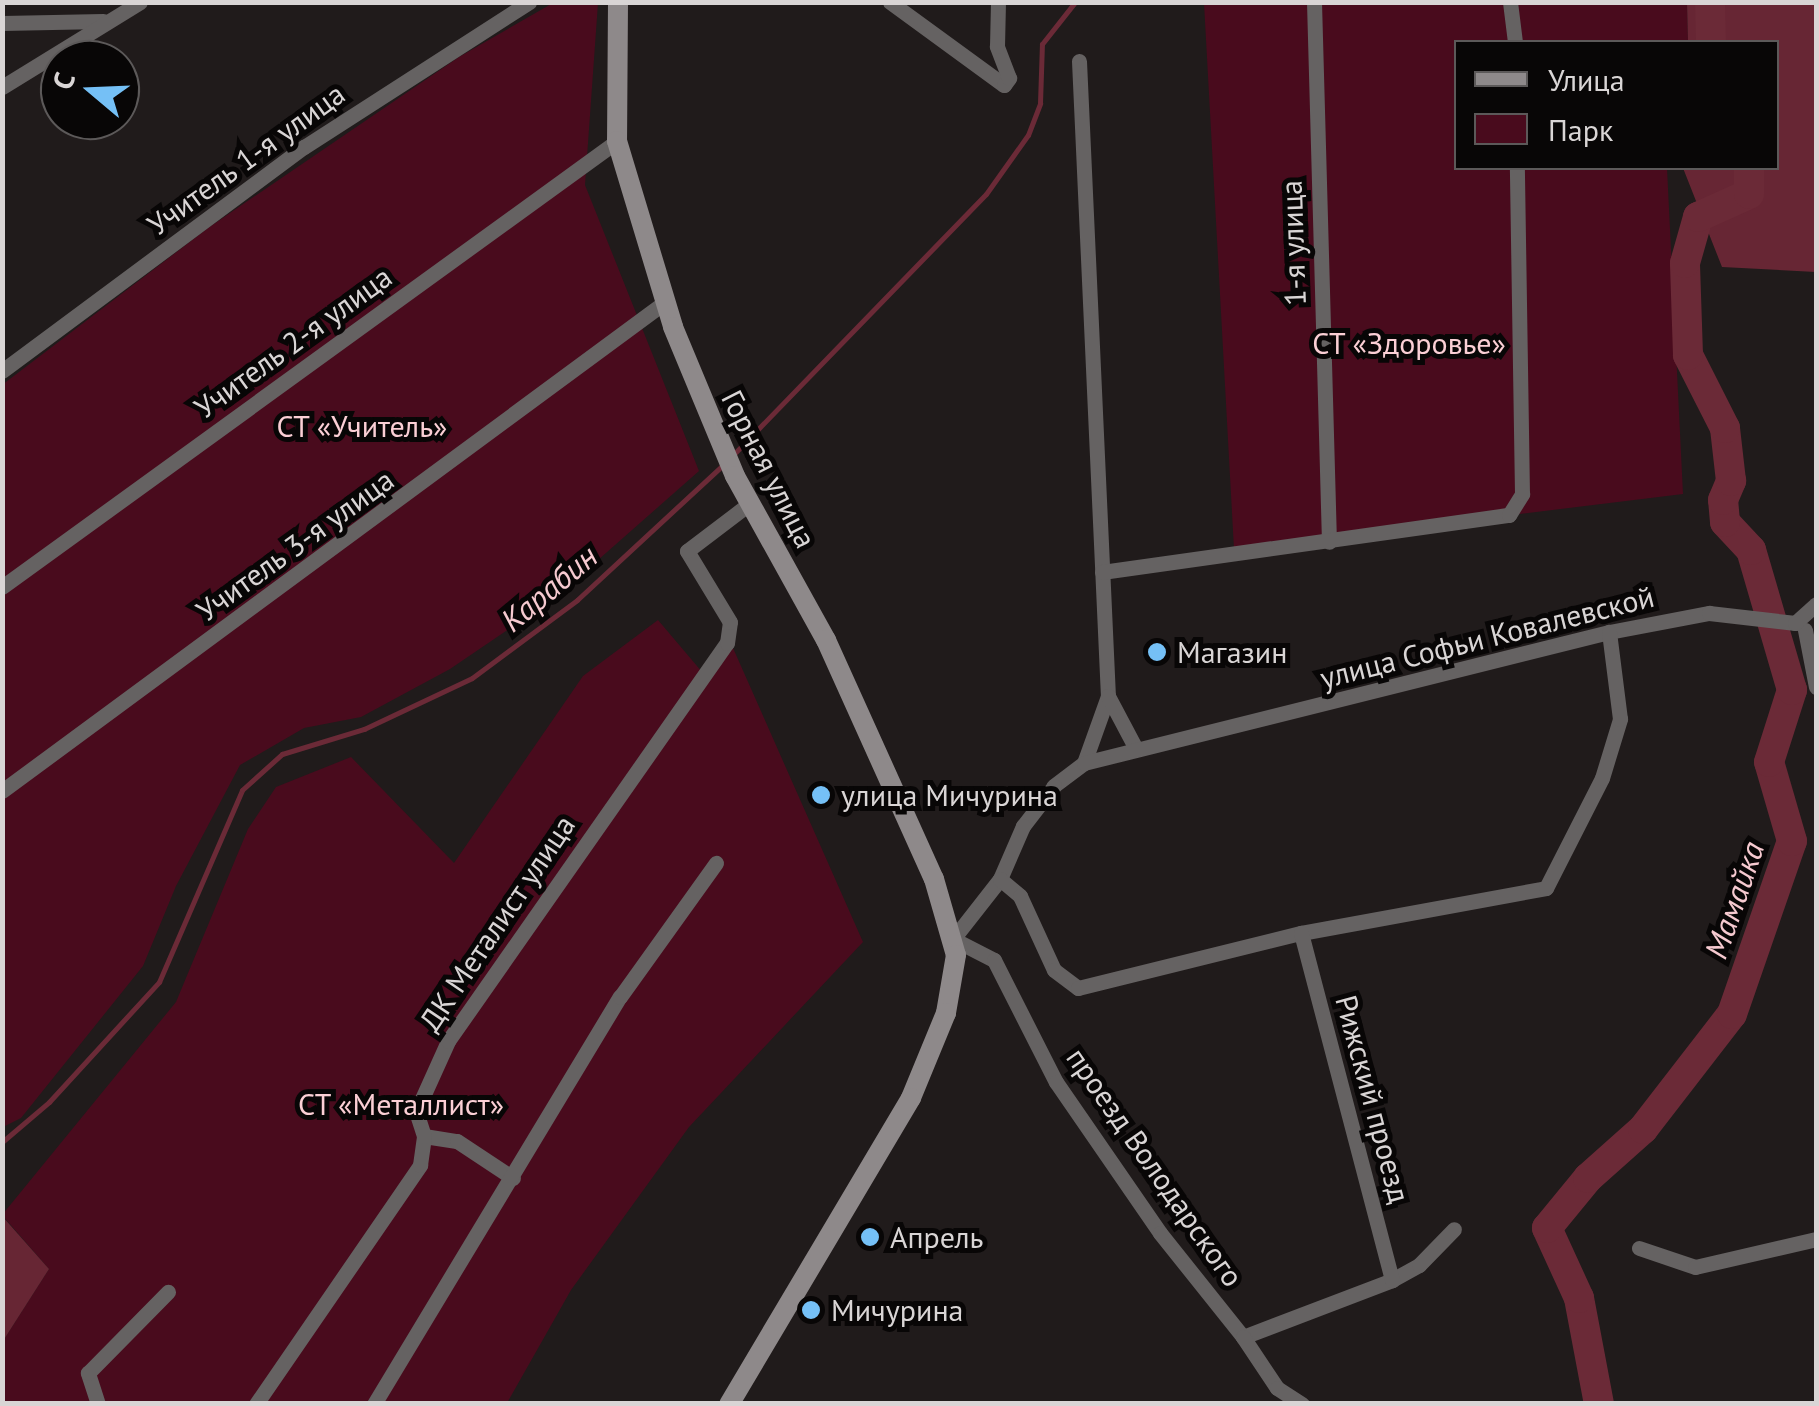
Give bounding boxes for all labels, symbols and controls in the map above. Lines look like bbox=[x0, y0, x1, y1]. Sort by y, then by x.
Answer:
north arrow bbox=[40, 40, 140, 140]
legend bbox=[1454, 40, 1779, 170]
text: Улица bbox=[1548, 60, 1625, 99]
text: С bbox=[43, 67, 83, 94]
street label: Учитель 1-я улица bbox=[140, 75, 352, 243]
text: Парк bbox=[1548, 110, 1613, 149]
street label: 1-я улица bbox=[1273, 180, 1313, 306]
street label: Учитель 2-я улица bbox=[187, 258, 399, 426]
park label: СТ «Здоровье» bbox=[1312, 325, 1506, 361]
street label: Горная улица bbox=[714, 384, 824, 554]
park label: СТ «Учитель» bbox=[276, 408, 448, 444]
street label: Учитель 3-я улица bbox=[189, 461, 401, 629]
water label: Карабин bbox=[493, 537, 605, 639]
street label: улица Софьи Ковалевской bbox=[1316, 578, 1658, 696]
place label: Магазин bbox=[1177, 634, 1287, 670]
marker: Магазин bbox=[1146, 641, 1168, 663]
place label: улица Мичурина bbox=[841, 777, 1058, 813]
marker: улица Мичурина bbox=[810, 784, 832, 806]
street label: ДК Металист улица bbox=[411, 808, 583, 1038]
water label: Мамайка bbox=[1696, 836, 1772, 964]
street label: Рижский проезд bbox=[1328, 991, 1418, 1207]
street label: проезд Володарского bbox=[1059, 1041, 1251, 1293]
park label: СТ «Металлист» bbox=[297, 1086, 505, 1122]
place label: Апрель bbox=[890, 1219, 983, 1255]
marker: Апрель bbox=[859, 1226, 881, 1248]
place label: Мичурина bbox=[831, 1292, 963, 1328]
marker: Мичурина bbox=[800, 1299, 822, 1321]

